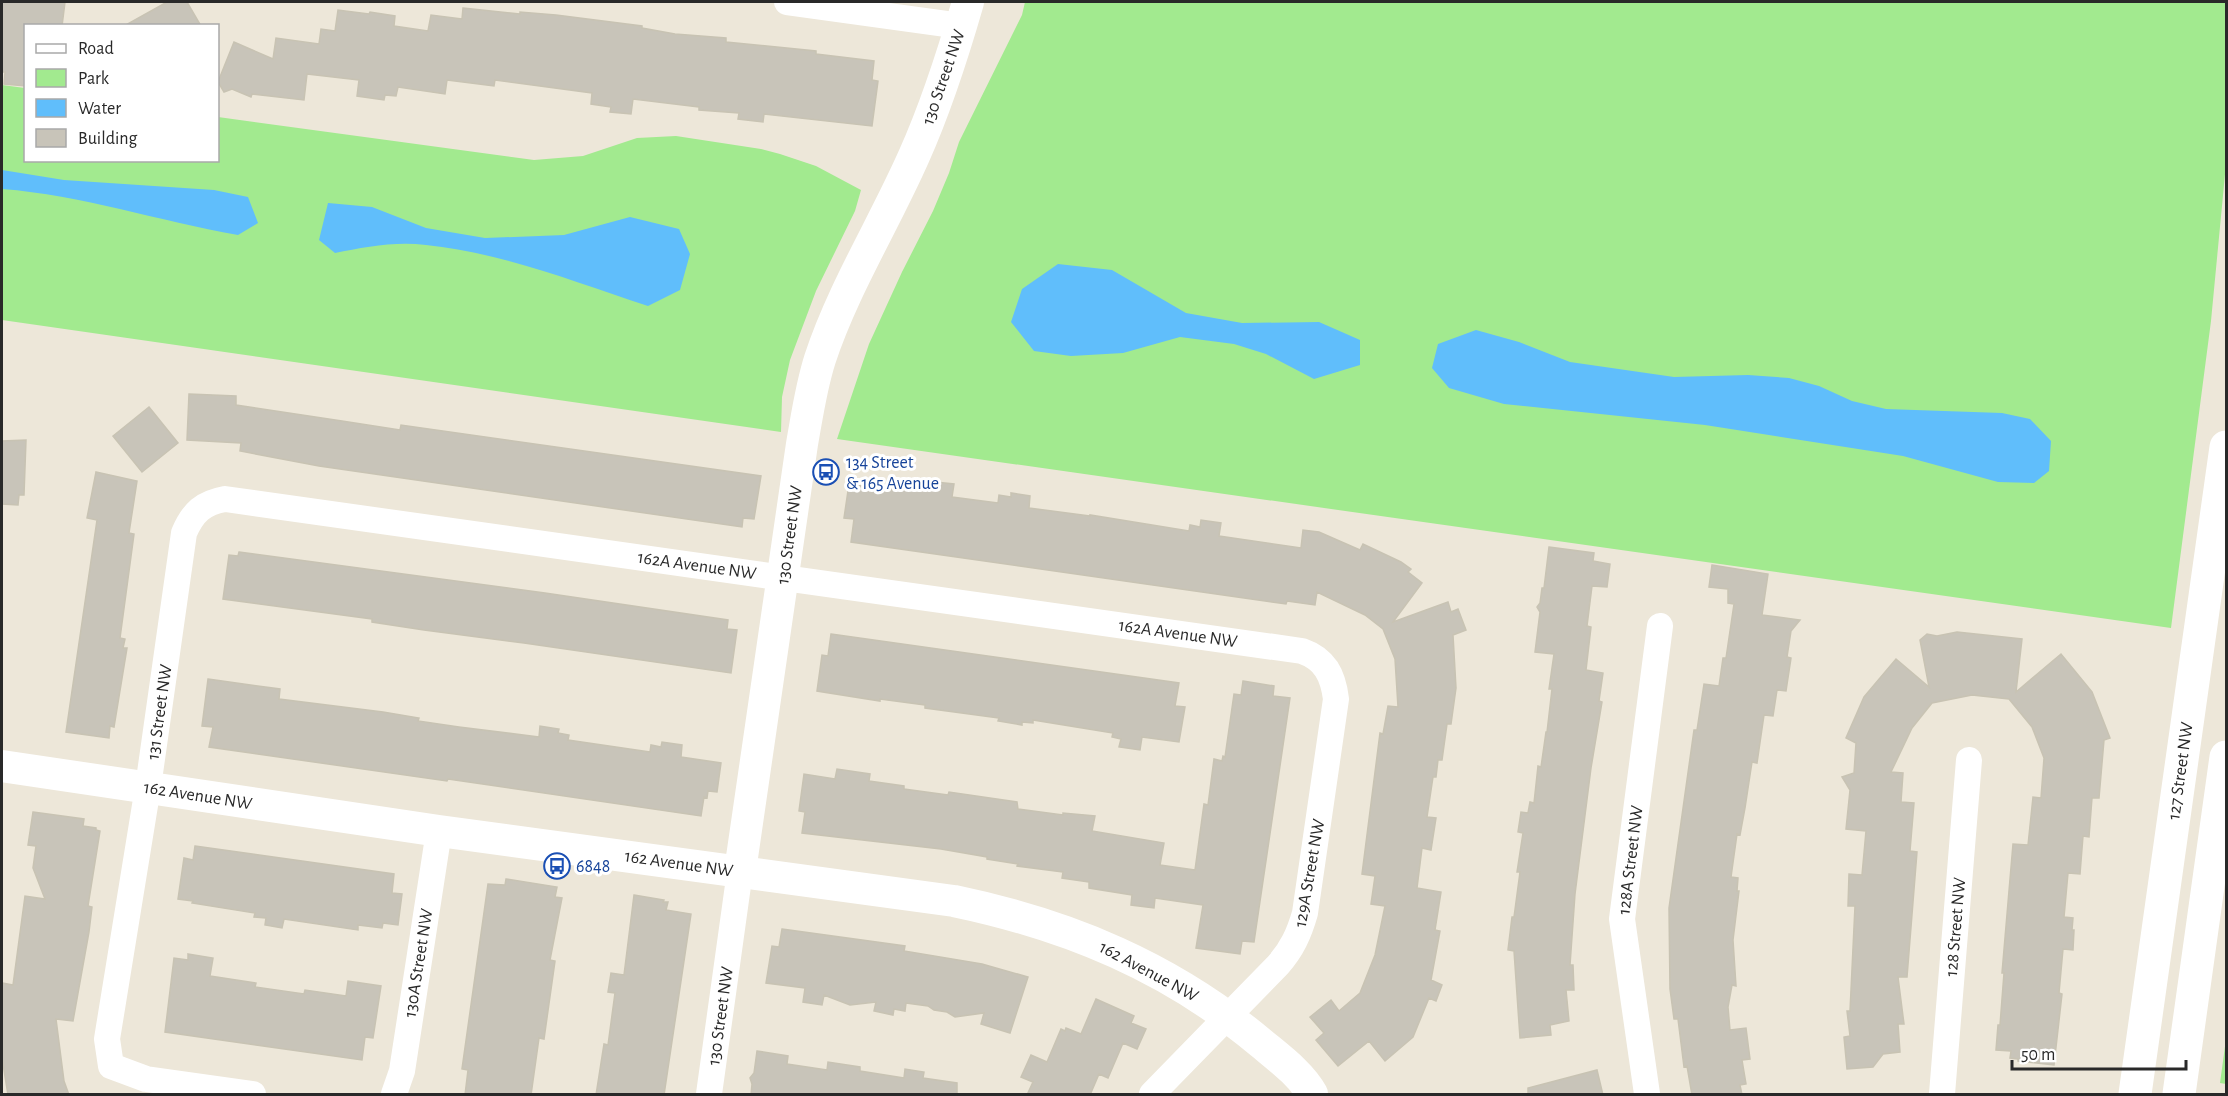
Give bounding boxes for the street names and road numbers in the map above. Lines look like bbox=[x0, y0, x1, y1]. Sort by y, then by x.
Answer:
street label: 130 Street NW bbox=[919, 27, 969, 127]
street label: 130 Street NW bbox=[774, 485, 806, 586]
street label: 162A Avenue NW bbox=[636, 549, 757, 583]
street label: 162A Avenue NW bbox=[1117, 617, 1238, 651]
street label: 131 Street NW bbox=[144, 663, 176, 761]
street label: 127 Street NW bbox=[2165, 721, 2197, 821]
street label: 162 Avenue NW bbox=[142, 779, 253, 813]
street label: 128A Street NW bbox=[1615, 805, 1647, 916]
street label: 129A Street NW bbox=[1292, 818, 1328, 929]
street label: 162 Avenue NW bbox=[623, 847, 734, 881]
street label: 128 Street NW bbox=[1943, 877, 1969, 977]
street label: 130A Street NW bbox=[402, 907, 436, 1019]
street label: 162 Avenue NW bbox=[1096, 938, 1201, 1005]
street label: 130 Street NW bbox=[705, 966, 737, 1067]

